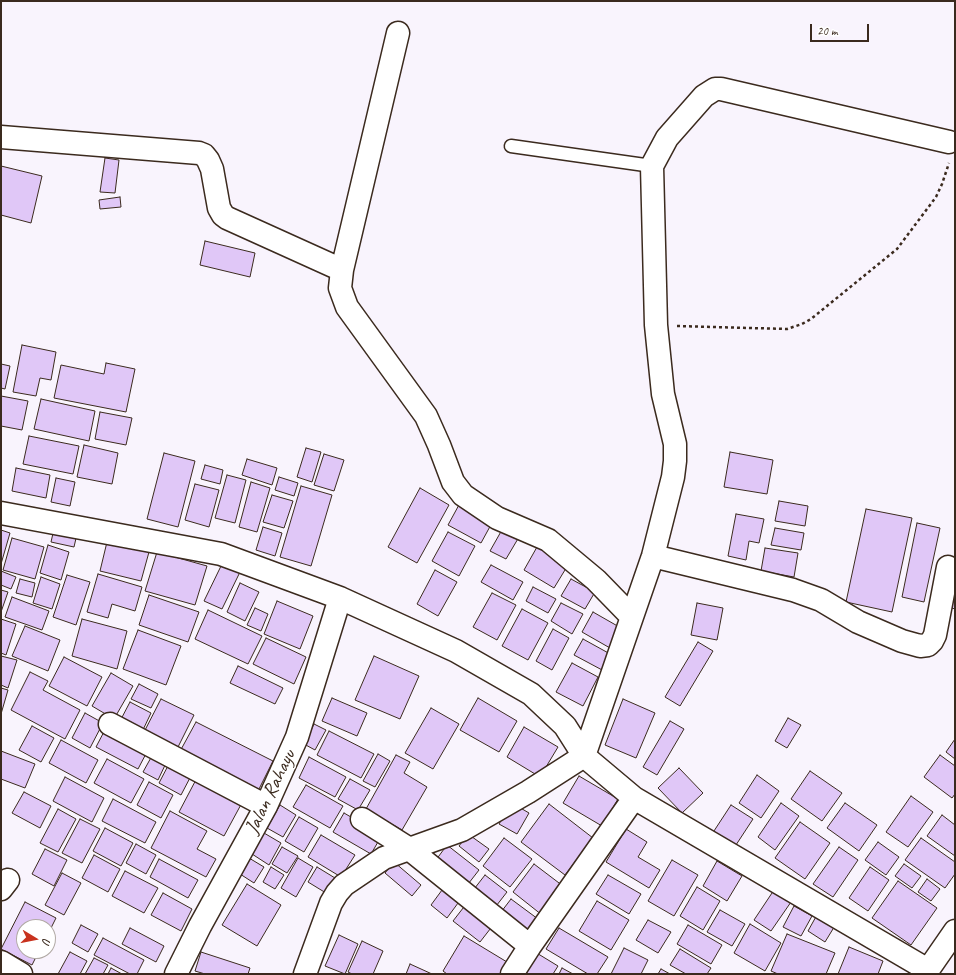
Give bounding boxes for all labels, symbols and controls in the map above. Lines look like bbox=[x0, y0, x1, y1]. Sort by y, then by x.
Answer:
scale bar bbox=[812, 16, 871, 42]
text: 20 m bbox=[817, 23, 837, 39]
street label: Jalan Rahayu bbox=[240, 746, 302, 838]
north arrow bbox=[16, 919, 56, 959]
text: U bbox=[39, 937, 54, 945]

